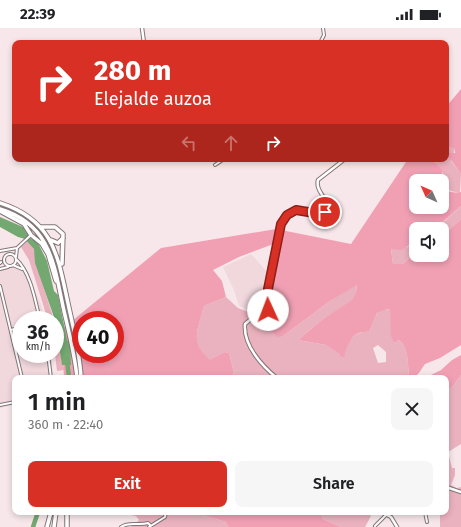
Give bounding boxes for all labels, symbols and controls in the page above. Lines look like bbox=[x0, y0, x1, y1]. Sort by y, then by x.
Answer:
text: 22:39 bbox=[20, 5, 55, 23]
text: 280 m bbox=[94, 54, 171, 87]
icon: right bbox=[28, 56, 80, 108]
text: Elejalde auzoa bbox=[94, 88, 212, 110]
icon: left bbox=[178, 132, 200, 154]
icon: ahead bbox=[220, 132, 242, 154]
icon: right bbox=[262, 132, 284, 154]
north arrow bbox=[409, 174, 449, 214]
map controls bbox=[409, 174, 449, 262]
pin bbox=[308, 195, 342, 229]
icon: arrive bbox=[314, 201, 336, 223]
button: sound bbox=[409, 222, 449, 262]
position arrow bbox=[247, 289, 289, 331]
speed limit sign: 40 bbox=[72, 311, 124, 363]
text: 36 bbox=[27, 320, 49, 344]
text: km/h bbox=[26, 341, 50, 353]
text: 1 min bbox=[28, 388, 86, 416]
button: close bbox=[391, 388, 433, 430]
text: 360 m · 22:40 bbox=[28, 417, 103, 432]
button: Exit bbox=[28, 461, 227, 507]
button: Share bbox=[235, 461, 433, 507]

